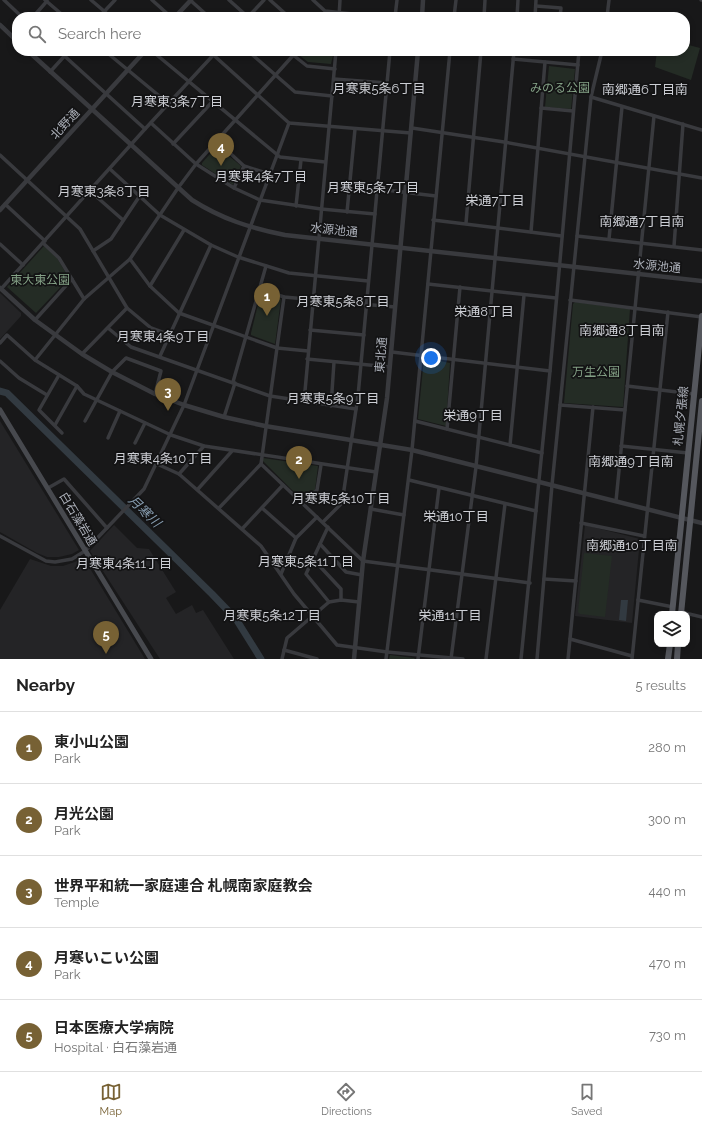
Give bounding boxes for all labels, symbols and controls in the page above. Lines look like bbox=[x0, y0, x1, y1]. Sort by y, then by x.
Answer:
search box bbox=[12, 12, 690, 56]
icon: search bbox=[26, 23, 48, 45]
text: Search here bbox=[58, 25, 141, 43]
district label: 月寒東5条6丁目 bbox=[333, 81, 425, 96]
park label: みのる公園 bbox=[530, 81, 590, 95]
district label: 南郷通6丁目南 bbox=[602, 82, 688, 97]
district label: 月寒東3条7丁目 bbox=[131, 94, 223, 109]
street label: 北野通 bbox=[48, 106, 82, 142]
pin: 4 bbox=[208, 133, 234, 166]
district label: 月寒東4条7丁目 bbox=[215, 169, 307, 184]
district label: 月寒東5条7丁目 bbox=[327, 180, 419, 195]
district label: 月寒東3条8丁目 bbox=[58, 184, 150, 199]
district label: 栄通7丁目 bbox=[466, 193, 524, 208]
district label: 南郷通7丁目南 bbox=[600, 214, 684, 229]
street label: 水源池通 bbox=[309, 221, 359, 239]
street label: 水源池通 bbox=[632, 257, 682, 275]
park label: 東大東公園 bbox=[10, 273, 70, 287]
pin: 1 bbox=[254, 283, 280, 316]
district label: 月寒東5条8丁目 bbox=[297, 294, 389, 309]
district label: 栄通8丁目 bbox=[454, 304, 514, 319]
district label: 南郷通8丁目南 bbox=[579, 323, 665, 338]
district label: 月寒東4条9丁目 bbox=[117, 329, 209, 344]
street label: 東北通 bbox=[372, 336, 390, 374]
your location bbox=[421, 348, 441, 368]
park label: 万生公園 bbox=[572, 365, 620, 379]
pin: 3 bbox=[155, 378, 181, 411]
street label: 札幌夕張線 bbox=[671, 385, 691, 447]
district label: 月寒東5条9丁目 bbox=[287, 391, 379, 406]
district label: 栄通9丁目 bbox=[443, 408, 503, 423]
pin: 2 bbox=[286, 446, 312, 479]
district label: 月寒東4条10丁目 bbox=[114, 451, 212, 466]
district label: 南郷通9丁目南 bbox=[588, 454, 674, 469]
street label: 白石藻岩通 bbox=[57, 490, 99, 548]
district label: 月寒東5条10丁目 bbox=[292, 491, 390, 506]
water label: 月寒川 bbox=[125, 492, 165, 532]
district label: 栄通10丁目 bbox=[423, 509, 489, 524]
district label: 南郷通10丁目南 bbox=[586, 538, 678, 553]
district label: 月寒東5条11丁目 bbox=[258, 554, 354, 569]
district label: 月寒東4条11丁目 bbox=[76, 556, 172, 571]
district label: 月寒東5条12丁目 bbox=[223, 608, 321, 623]
district label: 栄通11丁目 bbox=[418, 608, 482, 623]
map controls bbox=[654, 611, 690, 647]
button: layers bbox=[654, 611, 690, 647]
pin: 5 bbox=[93, 621, 119, 654]
text: Nearby bbox=[16, 675, 75, 695]
text: 5 results bbox=[635, 678, 686, 693]
text: 東小山公園 bbox=[54, 733, 129, 751]
text: 1 bbox=[26, 740, 32, 755]
text: 280 m bbox=[648, 740, 686, 755]
text: Park bbox=[54, 751, 81, 766]
text: 月光公園 bbox=[54, 805, 114, 823]
text: 2 bbox=[25, 812, 33, 827]
text: 300 m bbox=[648, 812, 686, 827]
text: Park bbox=[54, 823, 81, 838]
text: 世界平和統一家庭連合 札幌南家庭教会 bbox=[54, 877, 313, 895]
text: 3 bbox=[25, 884, 33, 899]
text: 440 m bbox=[649, 884, 686, 899]
text: Temple bbox=[54, 895, 99, 910]
text: 月寒いこい公園 bbox=[54, 949, 159, 967]
text: 4 bbox=[25, 956, 33, 971]
text: 470 m bbox=[649, 956, 686, 971]
text: Park bbox=[54, 967, 81, 982]
text: 日本医療大学病院 bbox=[54, 1019, 174, 1037]
text: 5 bbox=[25, 1028, 33, 1043]
text: 730 m bbox=[649, 1028, 686, 1043]
text: Hospital · 白石藻岩通 bbox=[54, 1040, 177, 1055]
tab: Map bbox=[100, 1081, 122, 1118]
tab: Directions bbox=[321, 1081, 372, 1118]
tab: Saved bbox=[571, 1081, 602, 1118]

